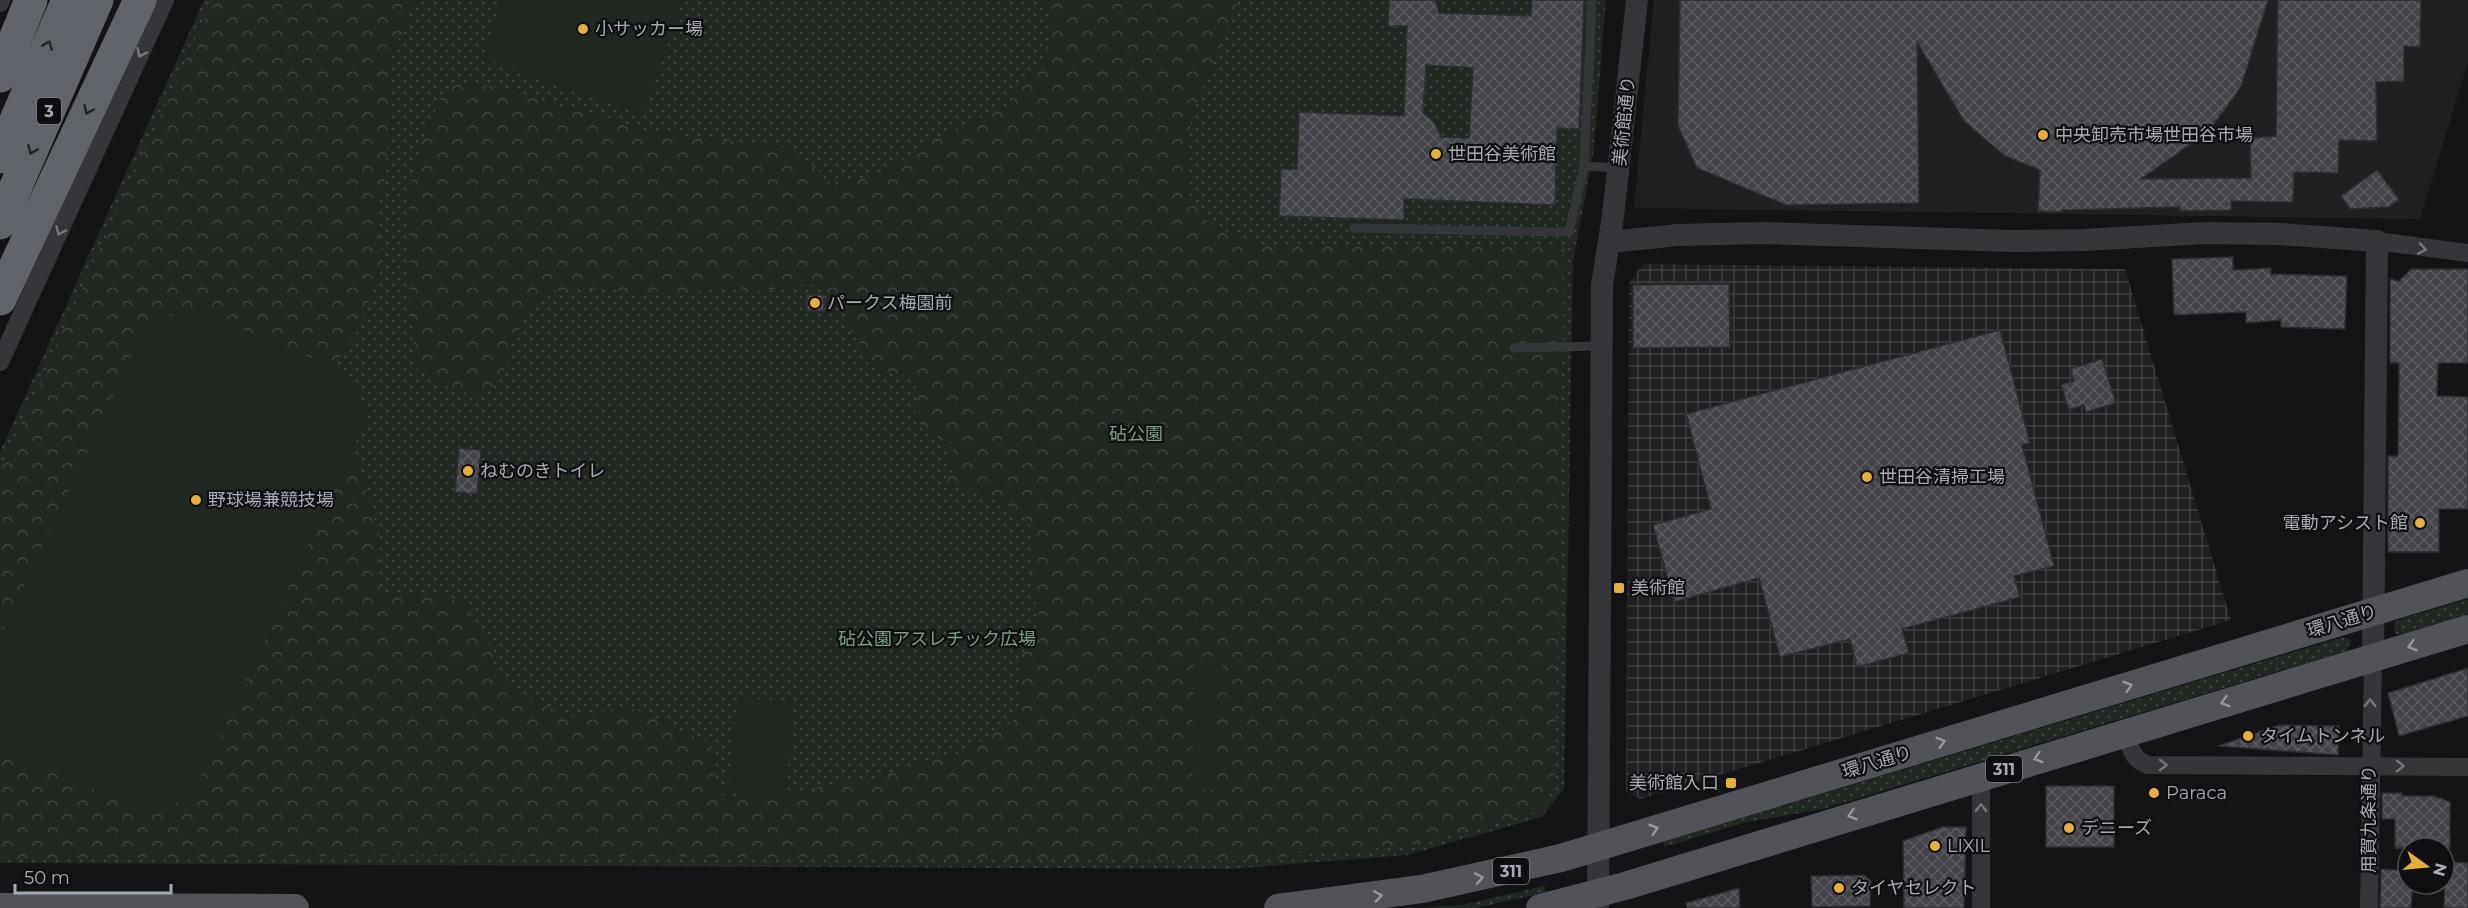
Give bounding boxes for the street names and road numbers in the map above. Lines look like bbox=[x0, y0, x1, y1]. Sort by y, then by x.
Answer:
street label: 美術館通り bbox=[1608, 75, 1640, 167]
road number: 3 bbox=[37, 98, 61, 124]
street label: 環八通り bbox=[2304, 600, 2380, 642]
street label: 環八通り bbox=[1839, 741, 1915, 783]
road number: 311 bbox=[1986, 756, 2022, 782]
street label: 用賀九条通り bbox=[2358, 765, 2380, 873]
road number: 311 bbox=[1493, 858, 1529, 884]

